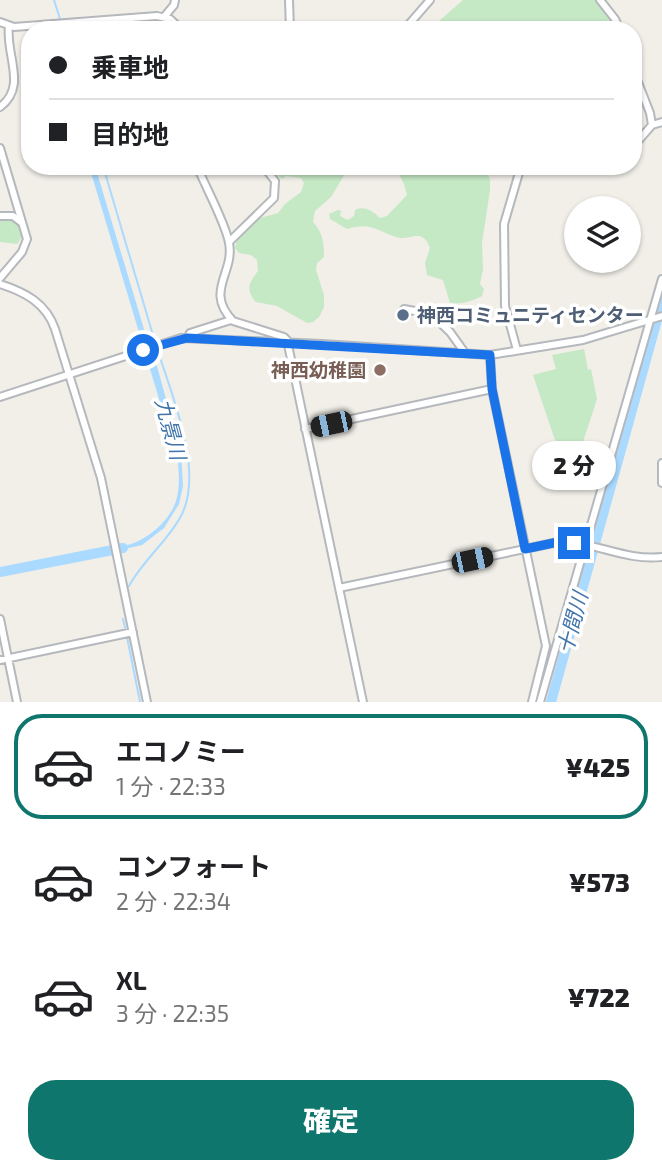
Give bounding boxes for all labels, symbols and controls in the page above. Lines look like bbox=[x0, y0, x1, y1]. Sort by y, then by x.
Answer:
text: 乗車地 bbox=[91, 51, 169, 82]
text: 目的地 bbox=[91, 118, 169, 149]
map controls bbox=[564, 196, 641, 273]
button: layers bbox=[564, 196, 641, 273]
place label: 神西コミュニティセンター bbox=[417, 303, 644, 326]
marker: 神西コミュニティセンター bbox=[395, 307, 411, 323]
route start bbox=[127, 334, 159, 366]
place label: 神西幼稚園 bbox=[271, 358, 366, 381]
marker: 神西幼稚園 bbox=[372, 362, 388, 378]
water label: 九景川 bbox=[151, 395, 192, 464]
car bbox=[309, 409, 354, 439]
callout: 2 分 bbox=[532, 442, 616, 490]
text: 2 分 bbox=[553, 451, 595, 479]
route end bbox=[558, 527, 590, 559]
car bbox=[450, 545, 495, 575]
water label: 十間川 bbox=[551, 587, 592, 656]
icon: car bbox=[32, 735, 95, 798]
text: エコノミー bbox=[116, 735, 246, 766]
text: ¥425 bbox=[565, 751, 630, 782]
text: 1 分 · 22:33 bbox=[116, 772, 226, 800]
icon: car bbox=[32, 850, 95, 913]
text: コンフォート bbox=[116, 850, 271, 881]
text: ¥573 bbox=[569, 866, 630, 897]
text: 2 分 · 22:34 bbox=[116, 887, 231, 915]
text: XL bbox=[116, 964, 147, 995]
icon: car bbox=[32, 965, 95, 1028]
text: ¥722 bbox=[567, 981, 630, 1012]
text: 3 分 · 22:35 bbox=[116, 999, 229, 1027]
button: 確定 bbox=[28, 1080, 634, 1160]

